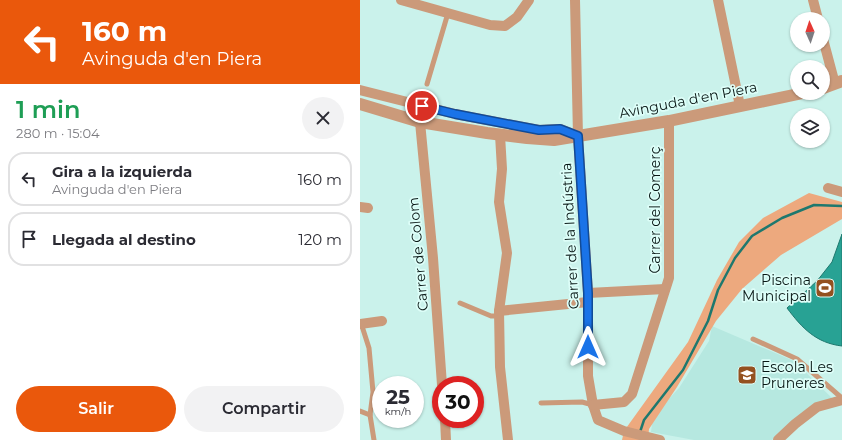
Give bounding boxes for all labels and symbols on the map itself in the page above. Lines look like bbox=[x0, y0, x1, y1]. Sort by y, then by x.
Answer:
north arrow bbox=[790, 12, 830, 52]
street label: Avinguda d'en Piera bbox=[617, 78, 759, 122]
pin bbox=[405, 89, 439, 123]
street label: Carrer del Comerç bbox=[646, 146, 664, 274]
street label: Carrer de la Indústria bbox=[557, 162, 583, 310]
street label: Carrer de Colom bbox=[404, 196, 432, 312]
place label: Piscina Municipal bbox=[742, 271, 811, 305]
sports icon: Piscina Municipal bbox=[814, 277, 836, 299]
position arrow bbox=[567, 326, 609, 368]
place label: Escola Les Pruneres bbox=[761, 358, 833, 392]
school or university icon: Escola Les Pruneres bbox=[736, 364, 758, 386]
speed limit sign: 30 bbox=[432, 376, 484, 428]

